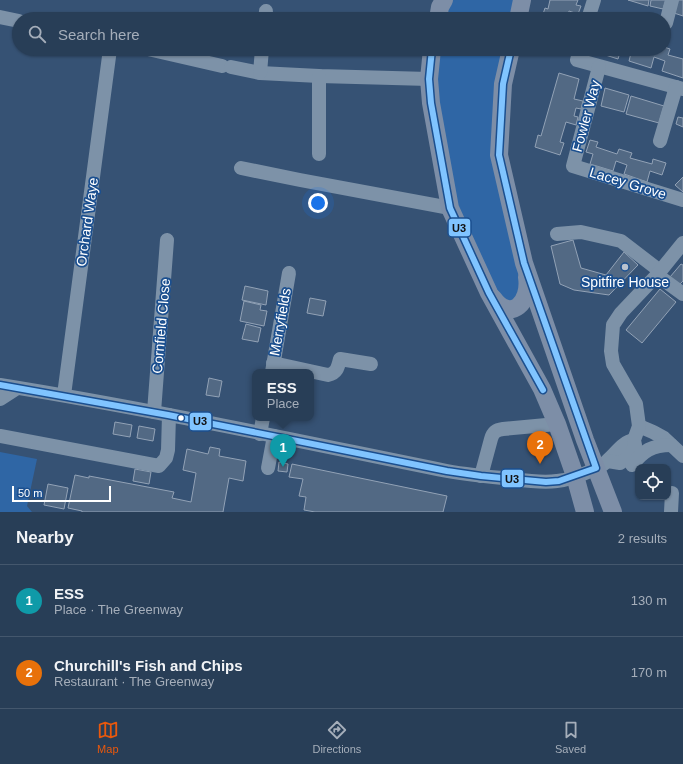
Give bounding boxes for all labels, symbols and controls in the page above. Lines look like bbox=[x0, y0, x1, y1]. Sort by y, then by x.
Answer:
search box bbox=[12, 12, 671, 56]
icon: search bbox=[26, 23, 48, 45]
text: Search here bbox=[58, 26, 140, 43]
street label: Fowler Way bbox=[569, 78, 603, 154]
street label: Lacey Grove bbox=[588, 164, 668, 202]
street label: Orchard Waye bbox=[73, 176, 101, 268]
your location bbox=[308, 193, 328, 213]
line badge: U3 bbox=[448, 218, 471, 237]
text: U3 bbox=[452, 222, 466, 234]
marker: Spitfire House bbox=[620, 262, 630, 272]
place label: Spitfire House bbox=[581, 274, 669, 290]
street label: Cornfield Close bbox=[149, 277, 173, 374]
street label: Merryfields bbox=[266, 287, 294, 357]
popup bbox=[252, 369, 314, 421]
text: ESS bbox=[267, 379, 297, 396]
text: Place bbox=[267, 396, 299, 411]
line badge: U3 bbox=[189, 412, 212, 431]
unlabelled marker bbox=[176, 413, 186, 423]
text: U3 bbox=[193, 415, 207, 427]
pin: 2 bbox=[527, 431, 553, 464]
pin: 1 bbox=[270, 434, 296, 467]
map controls bbox=[635, 464, 671, 500]
button: locate bbox=[635, 464, 671, 500]
line badge: U3 bbox=[501, 469, 524, 488]
text: U3 bbox=[505, 473, 519, 485]
scale bar bbox=[12, 484, 111, 503]
text: 50 m bbox=[18, 487, 42, 499]
text: Nearby bbox=[16, 528, 74, 547]
text: 2 results bbox=[618, 531, 667, 546]
text: ESS bbox=[54, 585, 84, 602]
text: 1 bbox=[25, 593, 33, 608]
text: 130 m bbox=[631, 593, 667, 608]
text: Place · The Greenway bbox=[54, 602, 183, 617]
text: Churchill's Fish and Chips bbox=[54, 657, 243, 674]
text: 2 bbox=[25, 665, 33, 680]
text: 170 m bbox=[631, 665, 667, 680]
text: Restaurant · The Greenway bbox=[54, 674, 214, 689]
tab: Map bbox=[97, 719, 119, 755]
tab: Directions bbox=[312, 719, 361, 755]
tab: Saved bbox=[555, 719, 586, 755]

